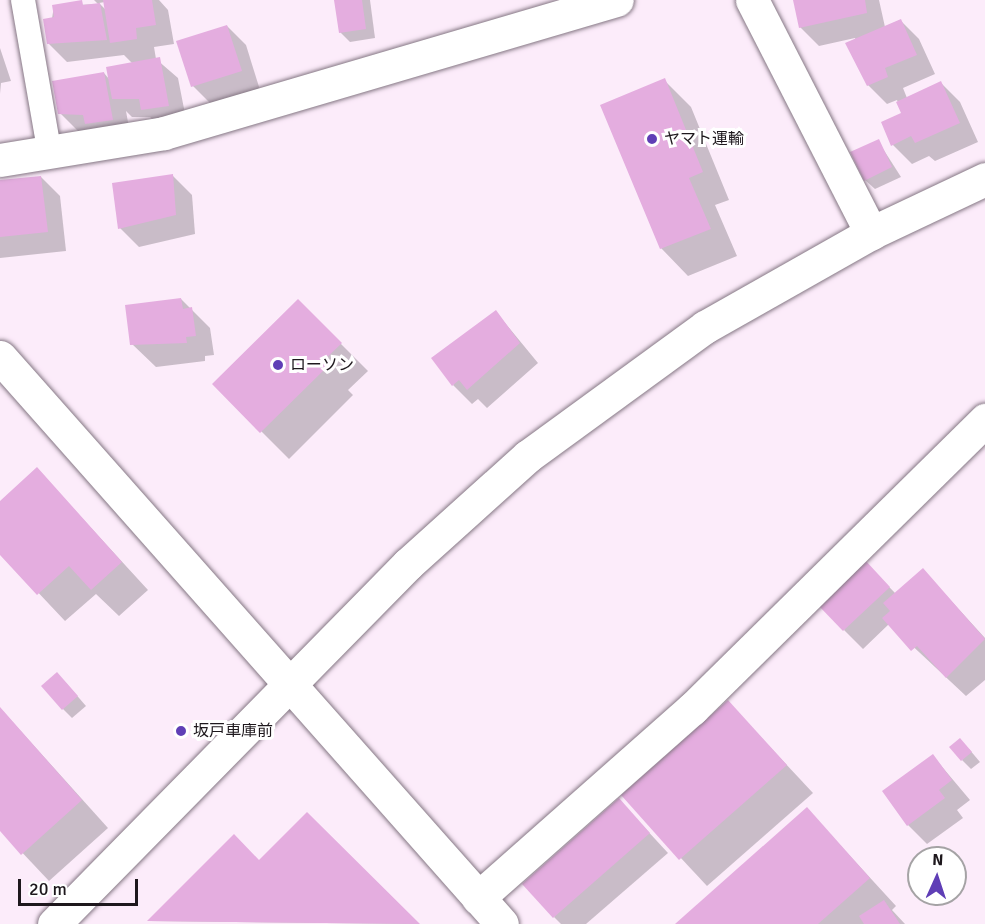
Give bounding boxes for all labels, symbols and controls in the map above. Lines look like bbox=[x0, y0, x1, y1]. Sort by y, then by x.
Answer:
place label: ヤマト運輸 bbox=[664, 129, 744, 149]
marker: ヤマト運輸 bbox=[645, 132, 659, 146]
place label: ローソン bbox=[290, 355, 354, 375]
marker: ローソン bbox=[271, 358, 285, 372]
place label: 坂戸車庫前 bbox=[193, 721, 273, 741]
marker: 坂戸車庫前 bbox=[174, 724, 188, 738]
north arrow bbox=[907, 846, 967, 906]
text: N bbox=[932, 850, 944, 870]
scale bar bbox=[21, 867, 141, 905]
text: 20 m bbox=[29, 878, 67, 900]

